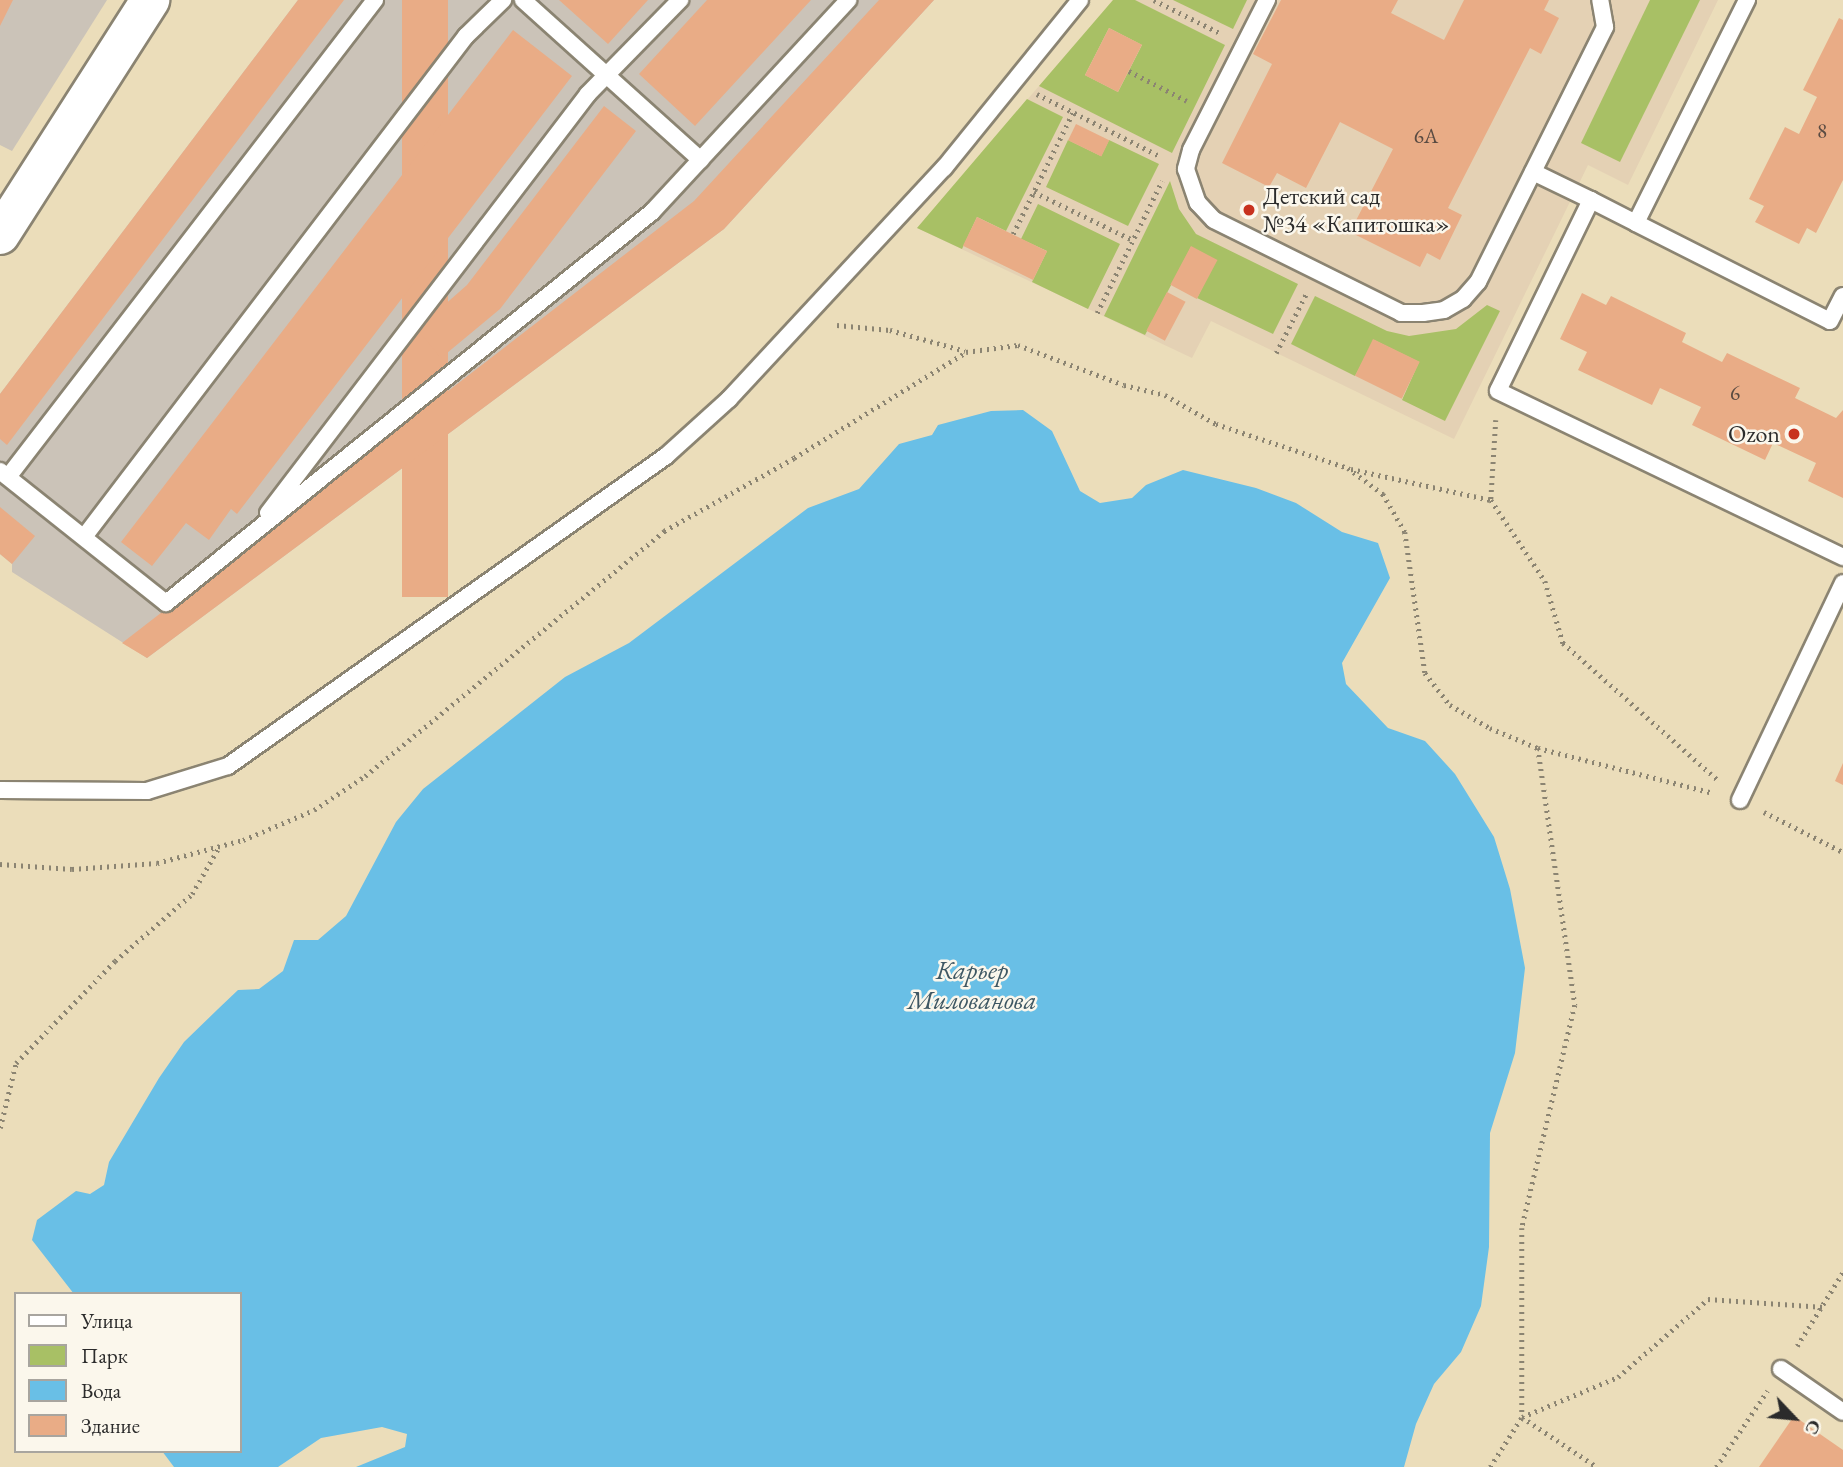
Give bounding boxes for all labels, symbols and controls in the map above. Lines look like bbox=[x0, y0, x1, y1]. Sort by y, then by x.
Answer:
house number: 8 bbox=[1817, 118, 1827, 144]
house number: 6А bbox=[1414, 123, 1438, 149]
place label: Детский сад №34 «Капитошка» bbox=[1263, 182, 1449, 238]
marker: Детский сад №34 «Капитошка» bbox=[1241, 202, 1257, 218]
house number: 6 bbox=[1730, 380, 1740, 406]
place label: Ozon bbox=[1728, 420, 1780, 448]
marker: Ozon bbox=[1786, 426, 1802, 442]
water label: Карьер Милованова bbox=[907, 955, 1037, 1016]
legend bbox=[14, 1292, 242, 1453]
text: Улица bbox=[81, 1307, 133, 1334]
text: Парк bbox=[81, 1342, 128, 1369]
text: Вода bbox=[81, 1377, 121, 1404]
north arrow bbox=[1759, 1383, 1829, 1453]
text: Здание bbox=[81, 1412, 140, 1439]
text: С bbox=[1799, 1416, 1828, 1439]

